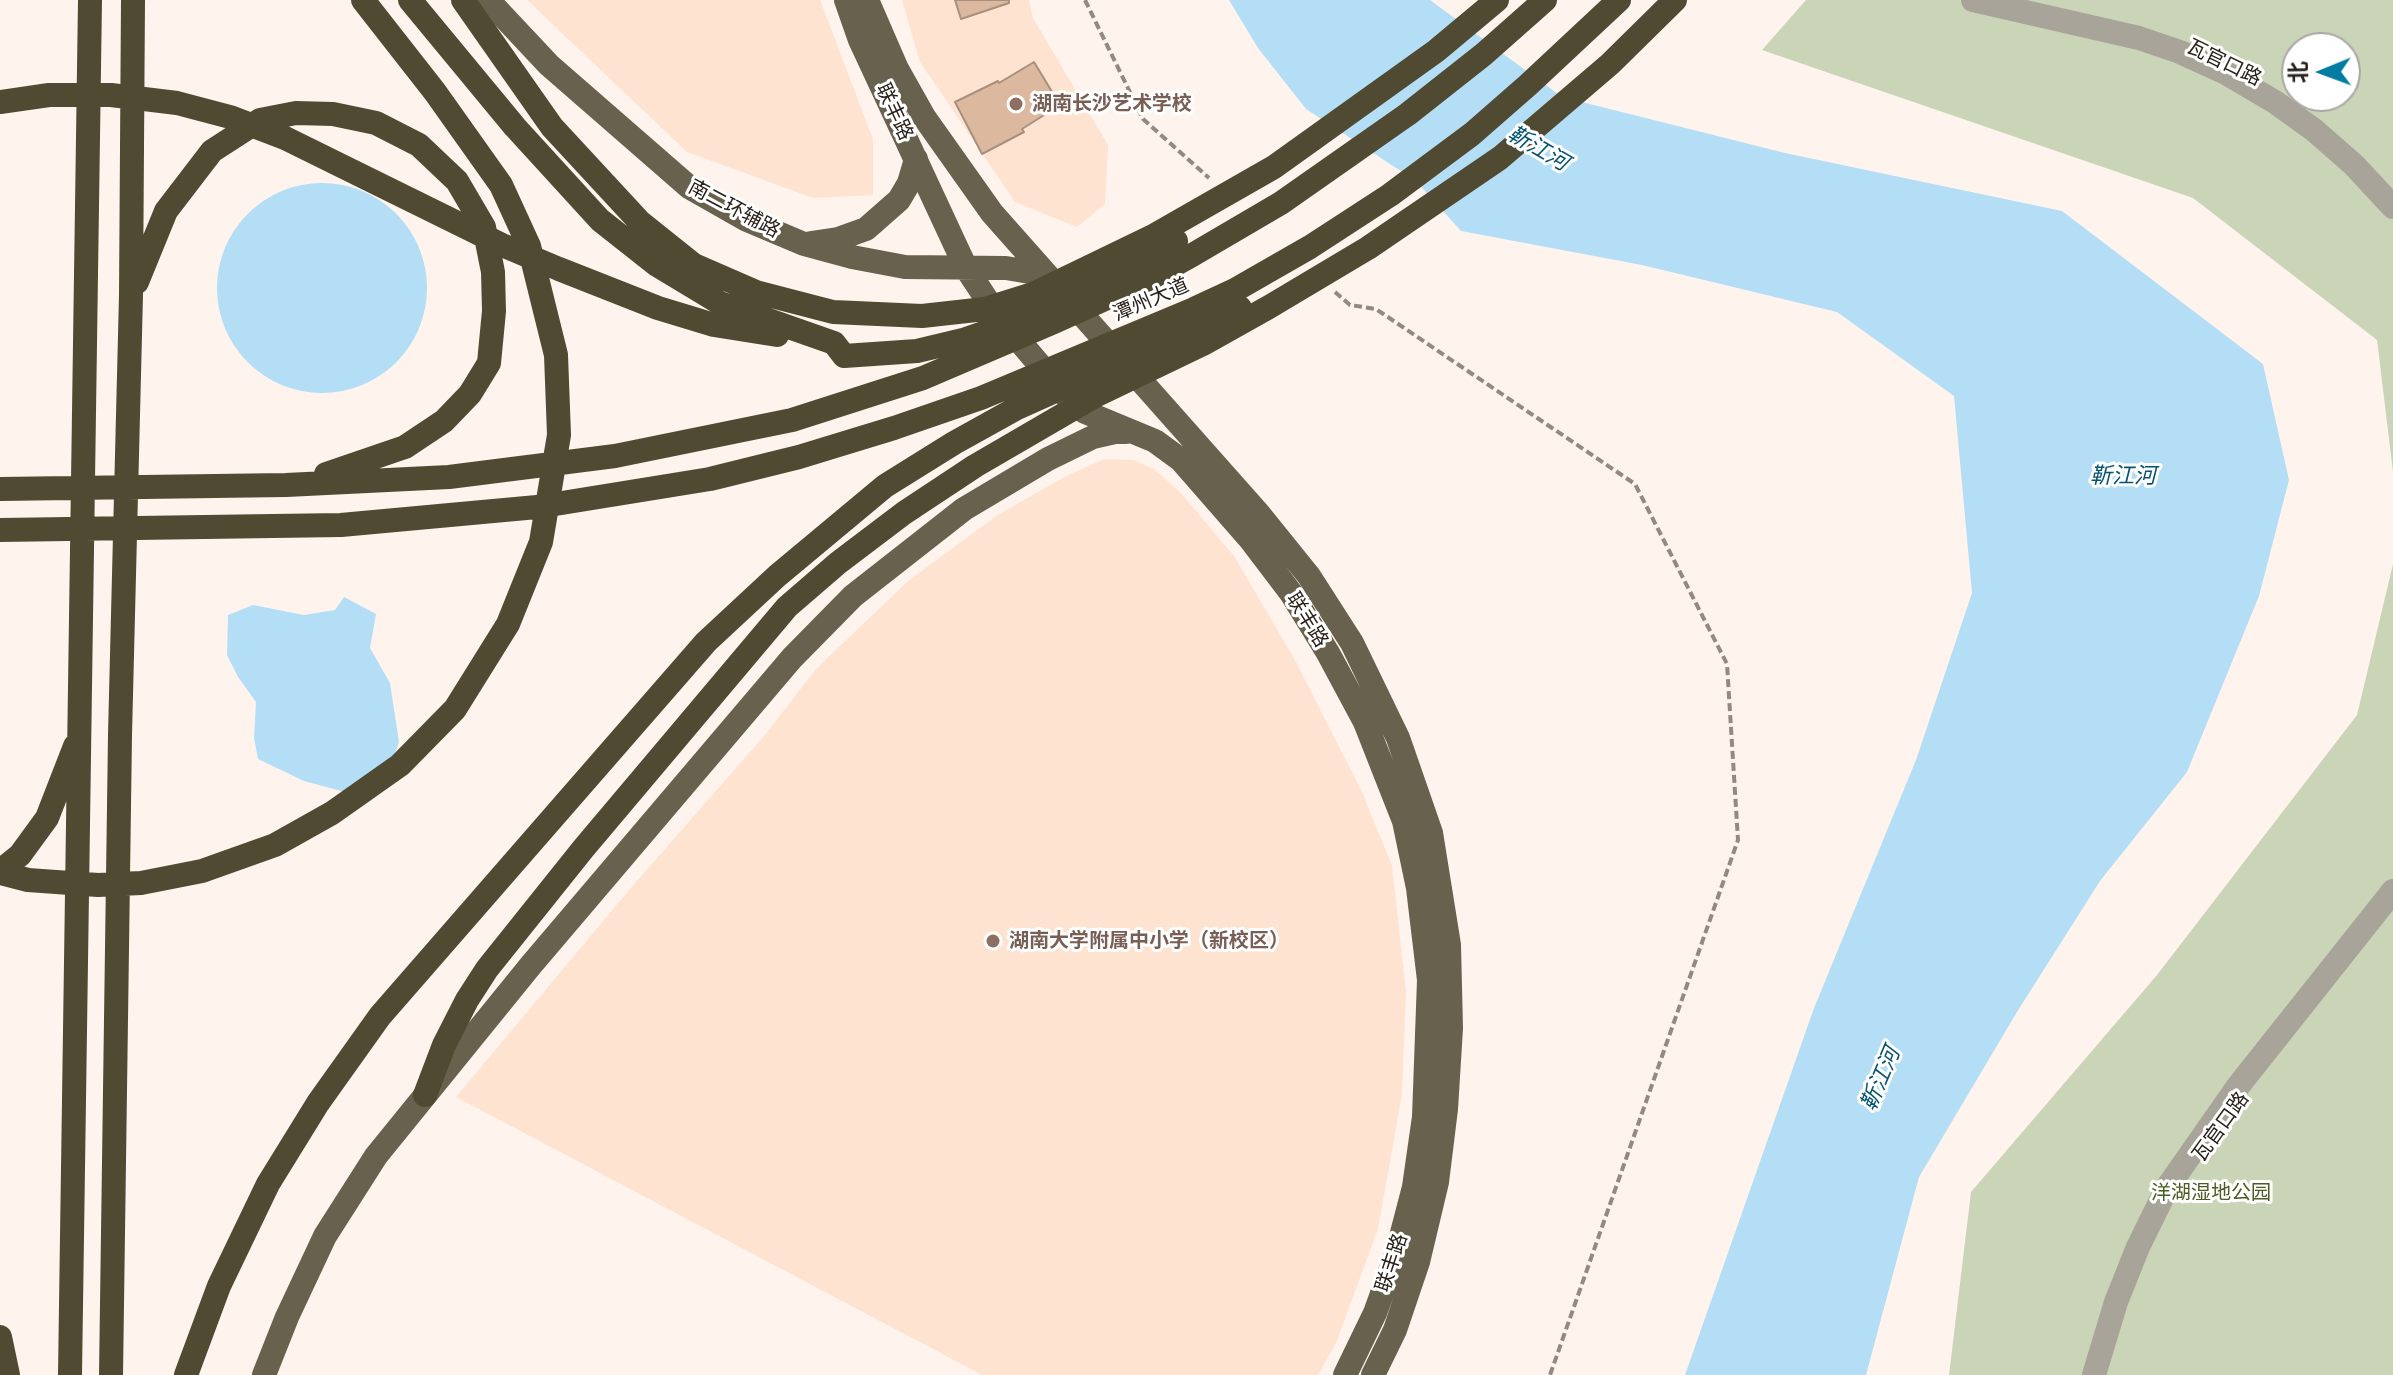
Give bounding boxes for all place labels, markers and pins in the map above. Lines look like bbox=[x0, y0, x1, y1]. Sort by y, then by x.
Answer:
place label: 湖南长沙艺术学校 bbox=[1032, 92, 1192, 116]
marker: 湖南长沙艺术学校 bbox=[1007, 95, 1025, 113]
place label: 湖南大学附属中小学（新校区） bbox=[1009, 929, 1289, 953]
marker: 湖南大学附属中小学（新校区） bbox=[984, 932, 1002, 950]

